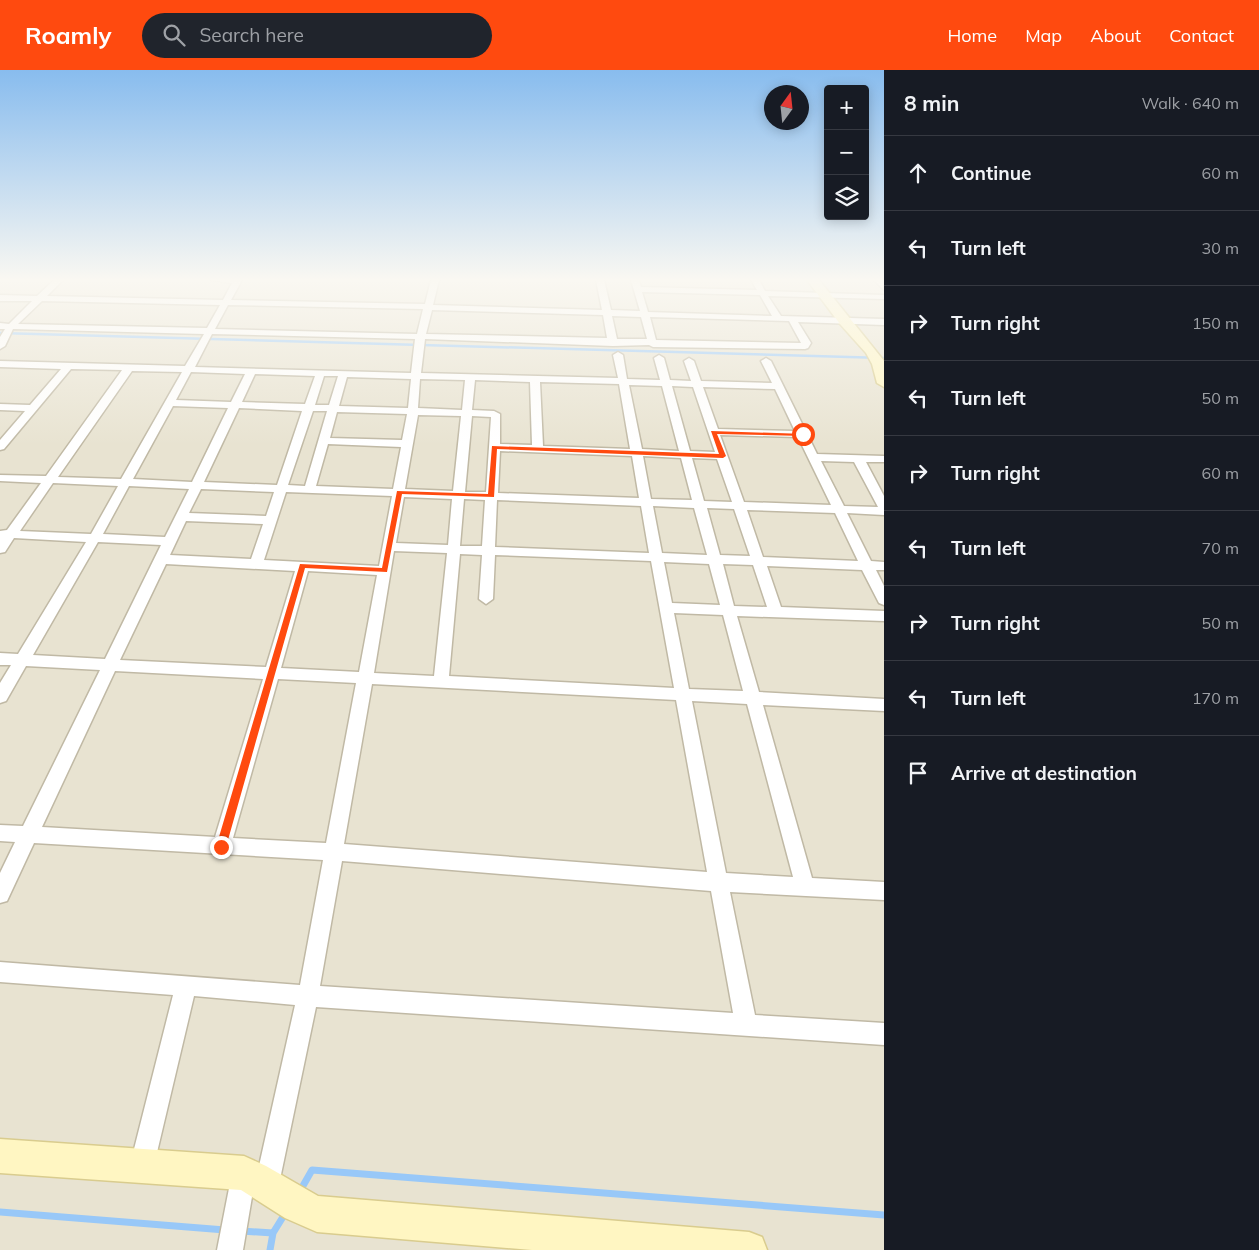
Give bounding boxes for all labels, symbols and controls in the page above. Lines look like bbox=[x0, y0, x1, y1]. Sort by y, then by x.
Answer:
search box bbox=[142, 13, 492, 58]
text: Roamly bbox=[25, 20, 112, 50]
icon: search bbox=[160, 21, 188, 49]
text: Search here bbox=[200, 23, 304, 47]
text: Home bbox=[947, 24, 997, 47]
text: Map bbox=[1025, 24, 1062, 47]
text: About bbox=[1090, 24, 1141, 47]
text: Contact bbox=[1169, 24, 1234, 47]
north arrow bbox=[764, 85, 809, 130]
map controls bbox=[824, 85, 869, 220]
button: + bbox=[824, 85, 869, 130]
text: 8 min bbox=[904, 90, 959, 116]
text: Walk · 640 m bbox=[1141, 93, 1239, 113]
button: − bbox=[824, 130, 869, 175]
icon: ahead bbox=[904, 159, 932, 187]
text: Continue bbox=[951, 161, 1031, 185]
text: 60 m bbox=[1202, 163, 1239, 183]
button: layers bbox=[824, 175, 869, 220]
icon: left bbox=[904, 234, 932, 262]
text: Turn left bbox=[951, 236, 1026, 260]
text: 30 m bbox=[1202, 238, 1239, 258]
icon: right bbox=[904, 309, 932, 337]
text: Turn right bbox=[951, 311, 1040, 335]
text: 150 m bbox=[1192, 313, 1239, 333]
icon: left bbox=[904, 384, 932, 412]
text: Turn left bbox=[951, 386, 1026, 410]
text: 50 m bbox=[1202, 388, 1239, 408]
route start bbox=[792, 423, 815, 446]
icon: right bbox=[904, 459, 932, 487]
text: Turn right bbox=[951, 461, 1040, 485]
text: 60 m bbox=[1202, 463, 1239, 483]
icon: left bbox=[904, 534, 932, 562]
text: Turn left bbox=[951, 536, 1026, 560]
text: 70 m bbox=[1202, 538, 1239, 558]
icon: right bbox=[904, 609, 932, 637]
text: Turn right bbox=[951, 611, 1040, 635]
text: 50 m bbox=[1202, 613, 1239, 633]
icon: left bbox=[904, 684, 932, 712]
text: Turn left bbox=[951, 686, 1026, 710]
text: 170 m bbox=[1192, 688, 1239, 708]
icon: arrive bbox=[904, 759, 932, 787]
text: Arrive at destination bbox=[951, 761, 1137, 785]
route end bbox=[210, 836, 233, 859]

